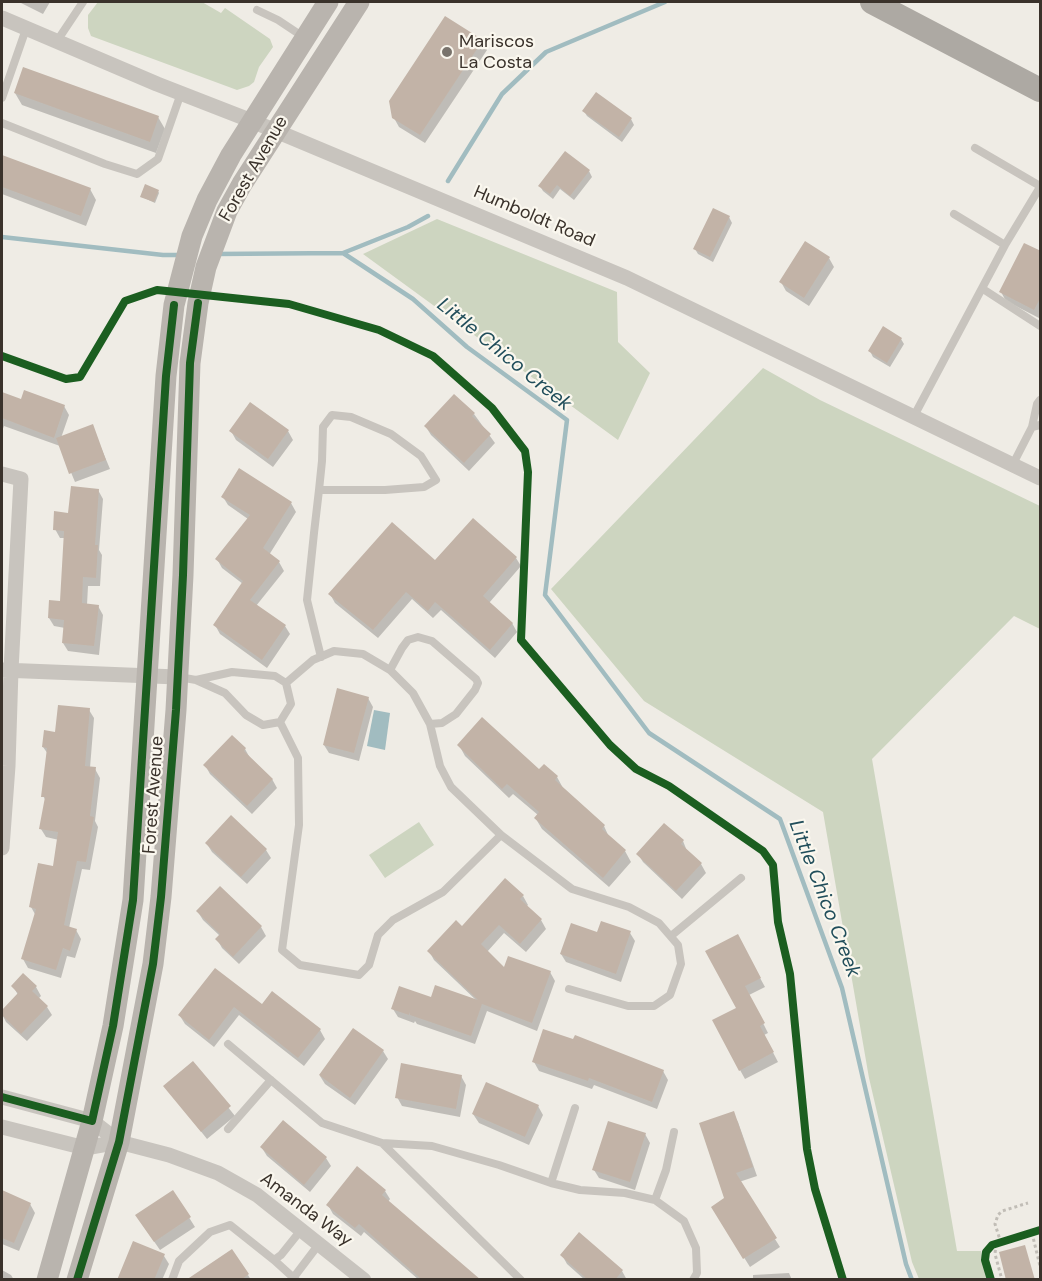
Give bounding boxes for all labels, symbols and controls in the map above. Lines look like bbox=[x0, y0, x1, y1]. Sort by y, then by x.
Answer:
place label: Mariscos La Costa bbox=[459, 31, 534, 74]
marker: Mariscos La Costa bbox=[440, 45, 454, 59]
street label: Forest Avenue bbox=[215, 112, 293, 226]
street label: Humboldt Road bbox=[470, 182, 598, 252]
water label: Little Chico Creek bbox=[432, 293, 576, 417]
street label: Forest Avenue bbox=[139, 735, 169, 855]
water label: Little Chico Creek bbox=[783, 817, 865, 981]
street label: Amanda Way bbox=[256, 1168, 356, 1252]

